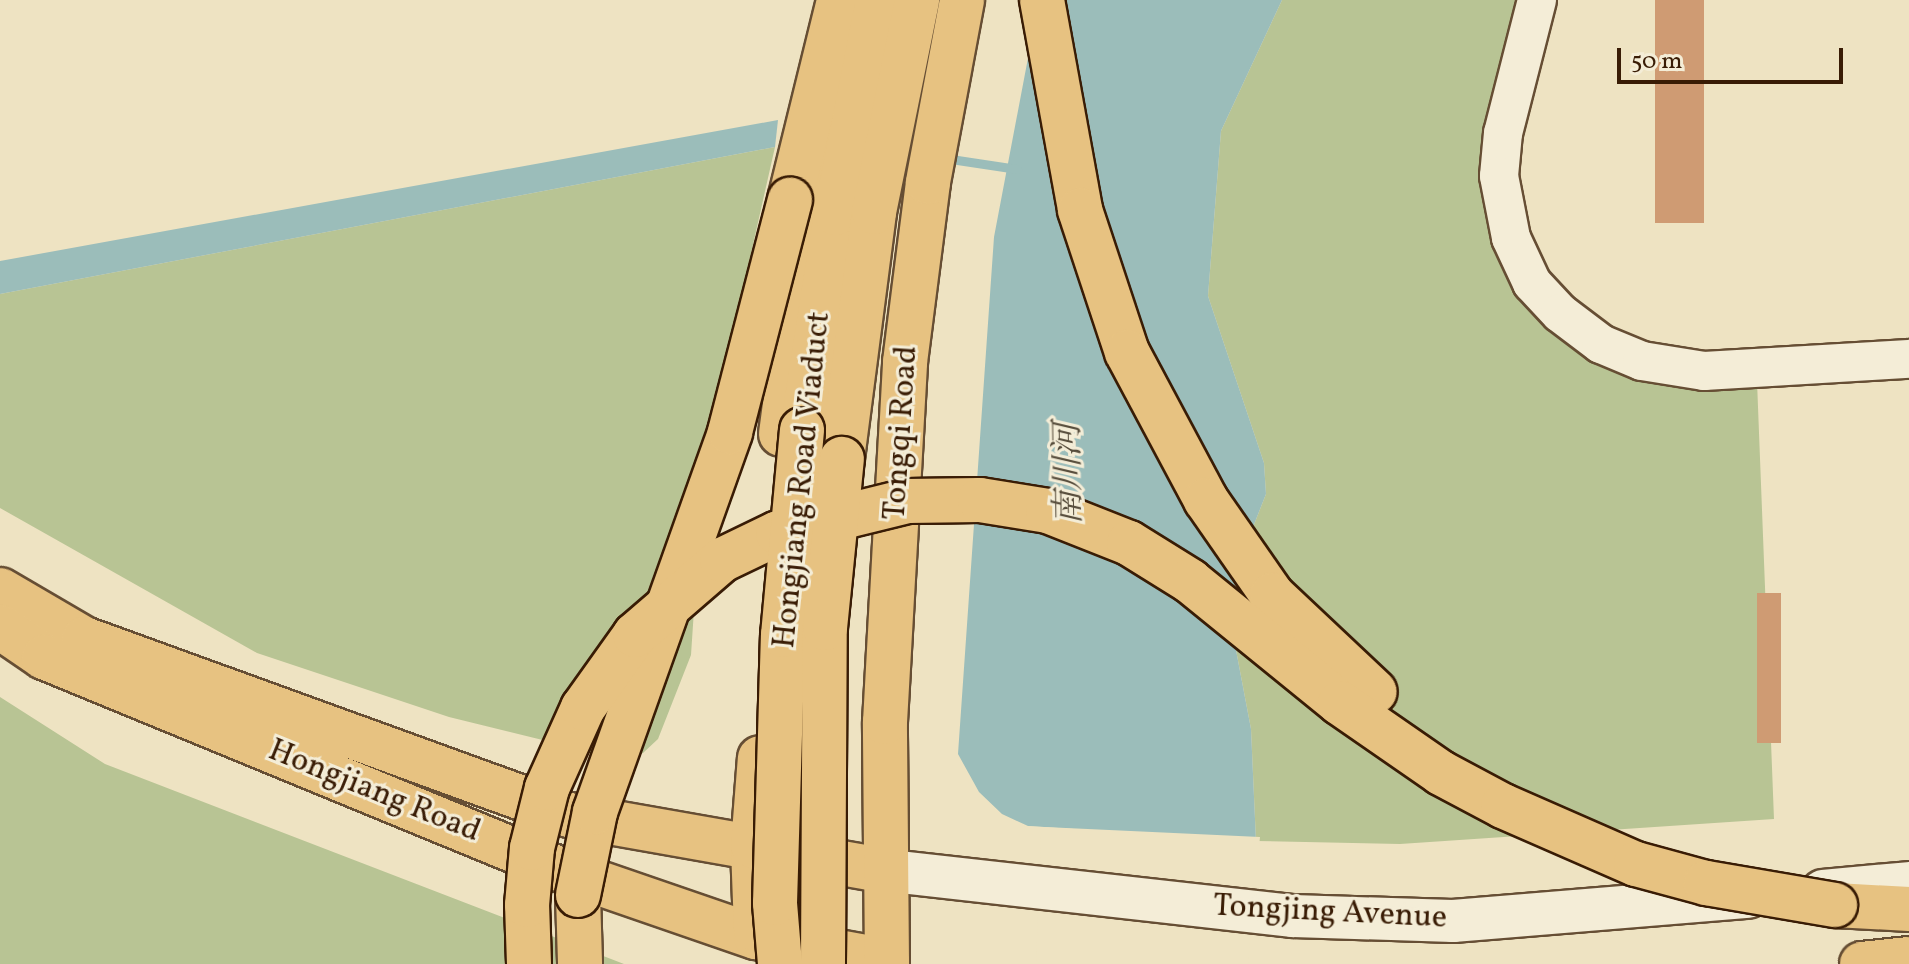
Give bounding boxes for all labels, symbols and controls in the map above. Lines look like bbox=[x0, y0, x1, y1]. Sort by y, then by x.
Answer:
scale bar bbox=[1621, 32, 1847, 82]
text: 50 m bbox=[1631, 45, 1683, 79]
street label: Hongjiang Road Viaduct bbox=[766, 309, 840, 651]
street label: Tongqi Road bbox=[877, 345, 927, 521]
water label: 南川河 bbox=[1049, 423, 1091, 525]
street label: Hongjiang Road bbox=[262, 732, 486, 852]
street label: Tongjing Avenue bbox=[1212, 888, 1448, 938]

